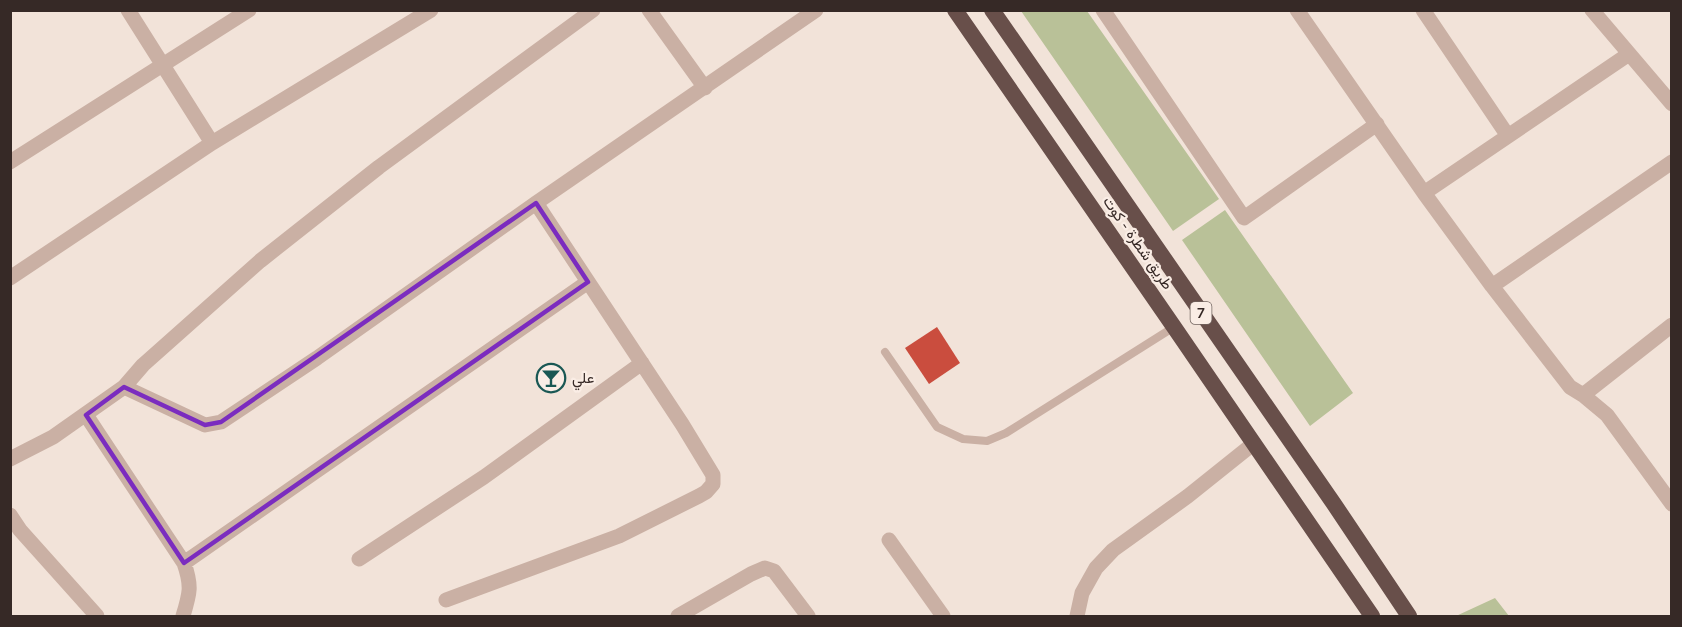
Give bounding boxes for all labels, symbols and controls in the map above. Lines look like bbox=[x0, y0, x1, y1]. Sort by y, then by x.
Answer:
street label: طريق شطرة - كوت bbox=[1098, 192, 1178, 294]
road number: 7 bbox=[1190, 302, 1212, 324]
bar icon: علي bbox=[535, 362, 567, 394]
place label: علي bbox=[572, 368, 595, 391]

